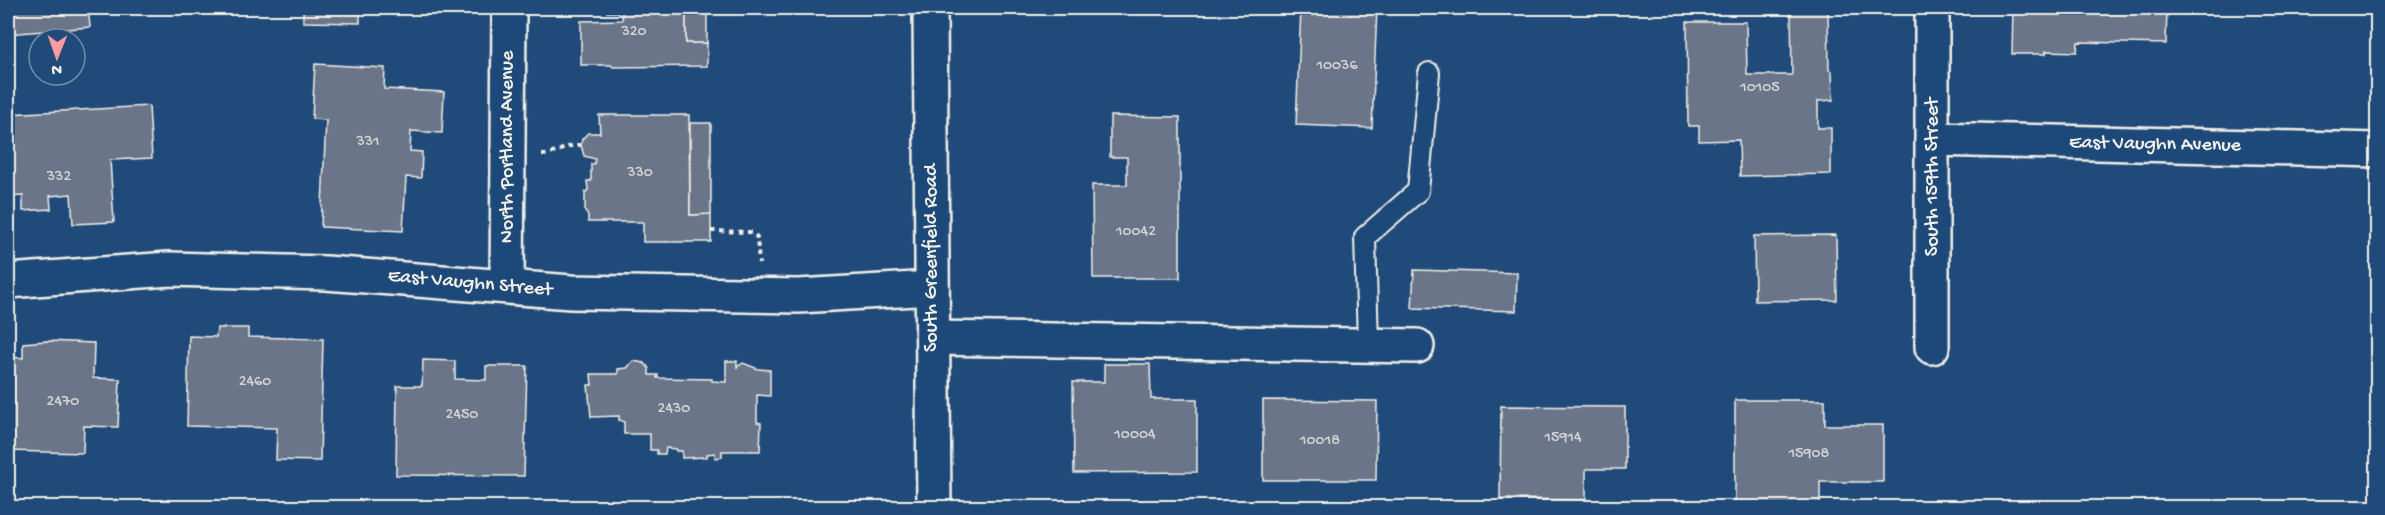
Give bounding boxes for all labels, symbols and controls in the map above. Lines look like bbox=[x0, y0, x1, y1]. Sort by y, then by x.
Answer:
house number: 320 bbox=[620, 23, 647, 42]
north arrow bbox=[27, 27, 87, 87]
street label: North Portland Avenue bbox=[497, 50, 520, 243]
house number: 10036 bbox=[1315, 57, 1358, 76]
text: N bbox=[51, 59, 62, 78]
house number: 10105 bbox=[1739, 79, 1780, 98]
street label: South 159th Street bbox=[1922, 96, 1945, 256]
street label: East Vaughn Avenue bbox=[2069, 132, 2242, 158]
house number: 331 bbox=[355, 133, 380, 152]
street label: South Greenfield Road bbox=[921, 162, 944, 352]
house number: 330 bbox=[626, 164, 653, 183]
house number: 332 bbox=[46, 168, 71, 187]
house number: 10042 bbox=[1115, 223, 1156, 242]
street label: East Vaughn Street bbox=[387, 265, 555, 303]
house number: 2460 bbox=[239, 373, 271, 392]
house number: 2470 bbox=[47, 393, 79, 412]
house number: 2430 bbox=[658, 400, 690, 419]
house number: 2450 bbox=[446, 406, 478, 425]
house number: 10004 bbox=[1113, 426, 1156, 445]
house number: 15914 bbox=[1544, 429, 1582, 448]
house number: 10018 bbox=[1299, 432, 1340, 451]
house number: 15908 bbox=[1788, 445, 1830, 464]

